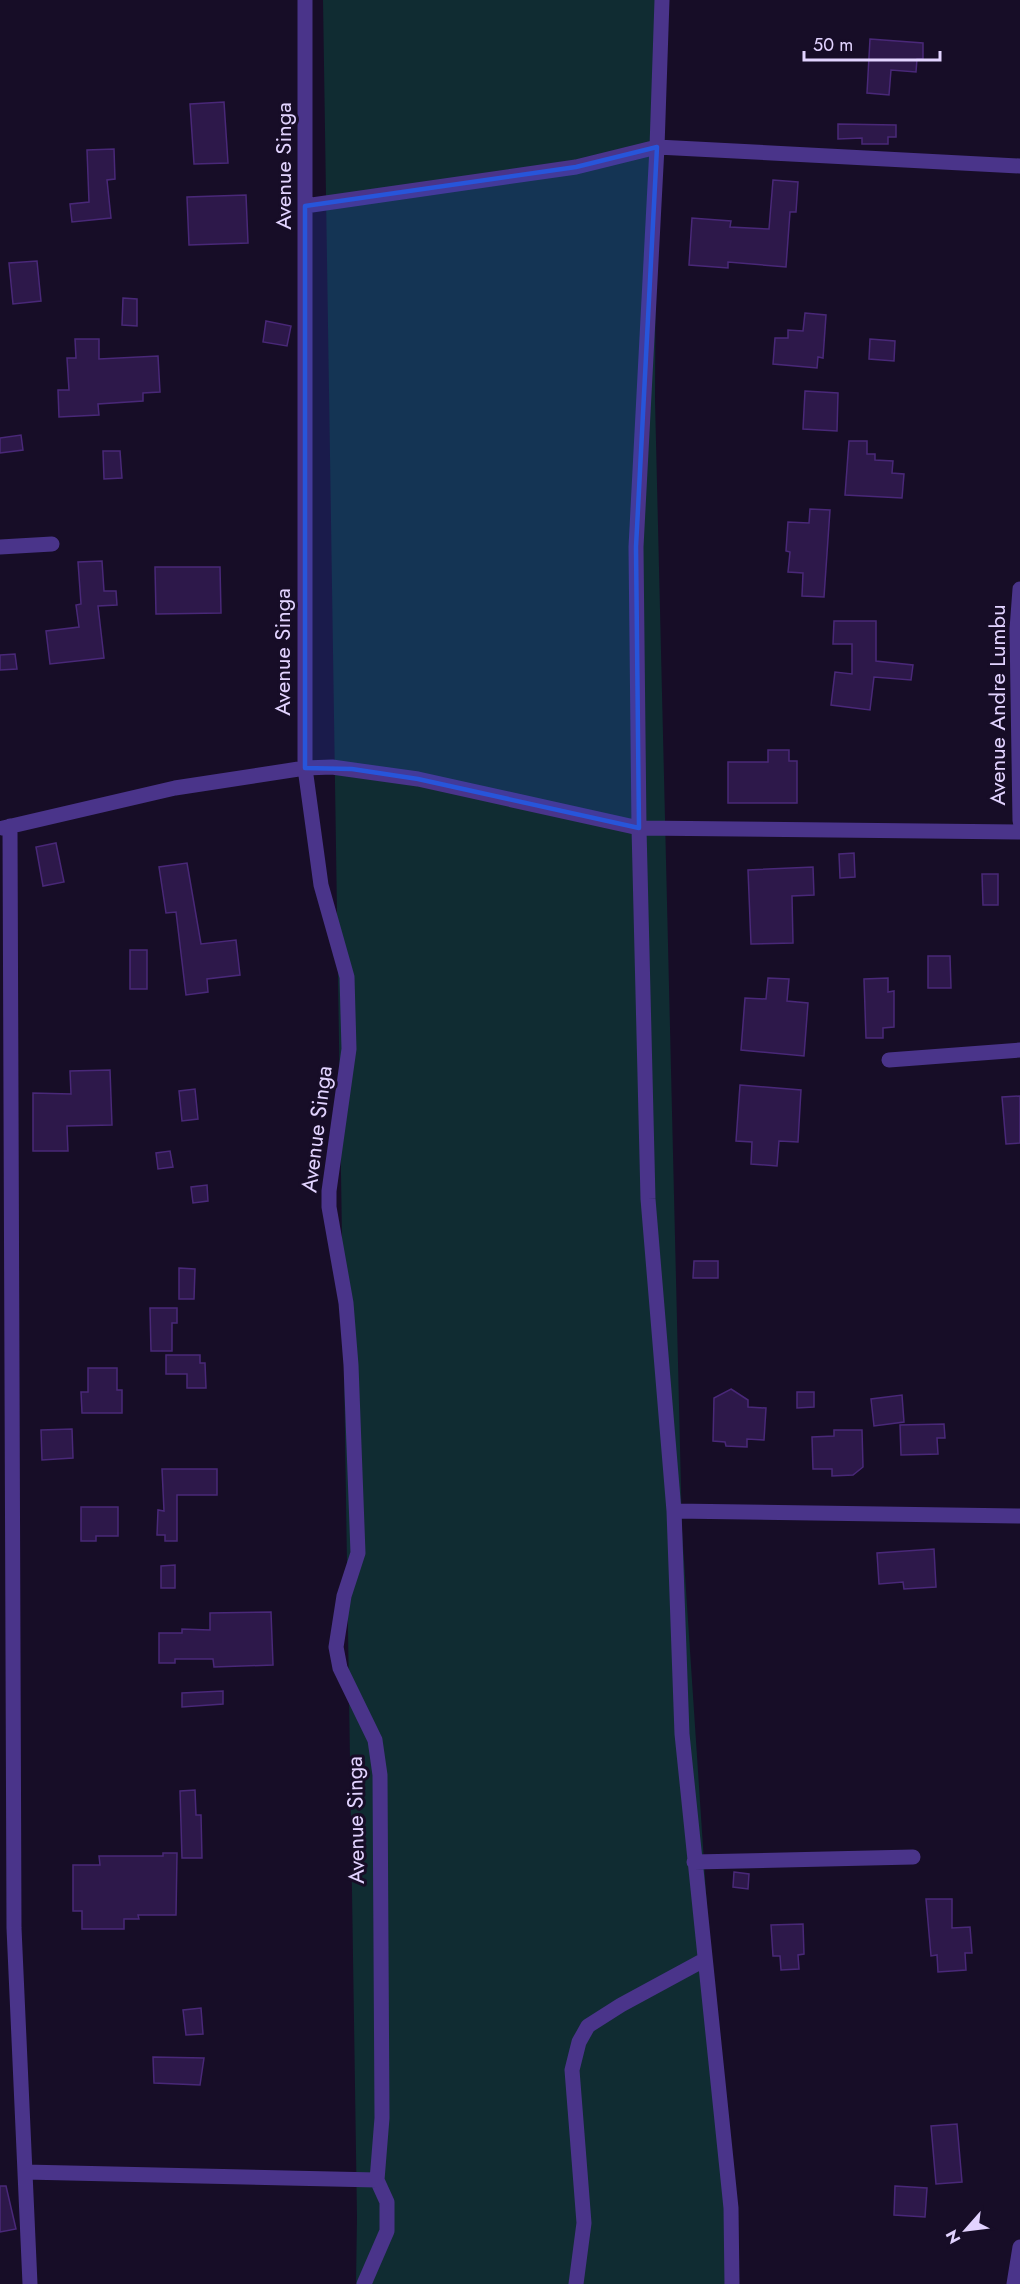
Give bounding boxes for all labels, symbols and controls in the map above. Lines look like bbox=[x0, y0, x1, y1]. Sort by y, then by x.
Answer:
scale bar bbox=[804, 24, 940, 62]
text: 50 m bbox=[813, 32, 853, 58]
street label: Avenue Singa bbox=[267, 102, 299, 230]
street label: Avenue Singa bbox=[266, 588, 298, 716]
street label: Avenue Andre Lumbu bbox=[981, 604, 1013, 806]
street label: Avenue Singa bbox=[292, 1064, 340, 1194]
street label: Avenue Singa bbox=[338, 1756, 372, 1884]
north arrow bbox=[936, 2200, 996, 2260]
text: N bbox=[940, 2226, 966, 2248]

